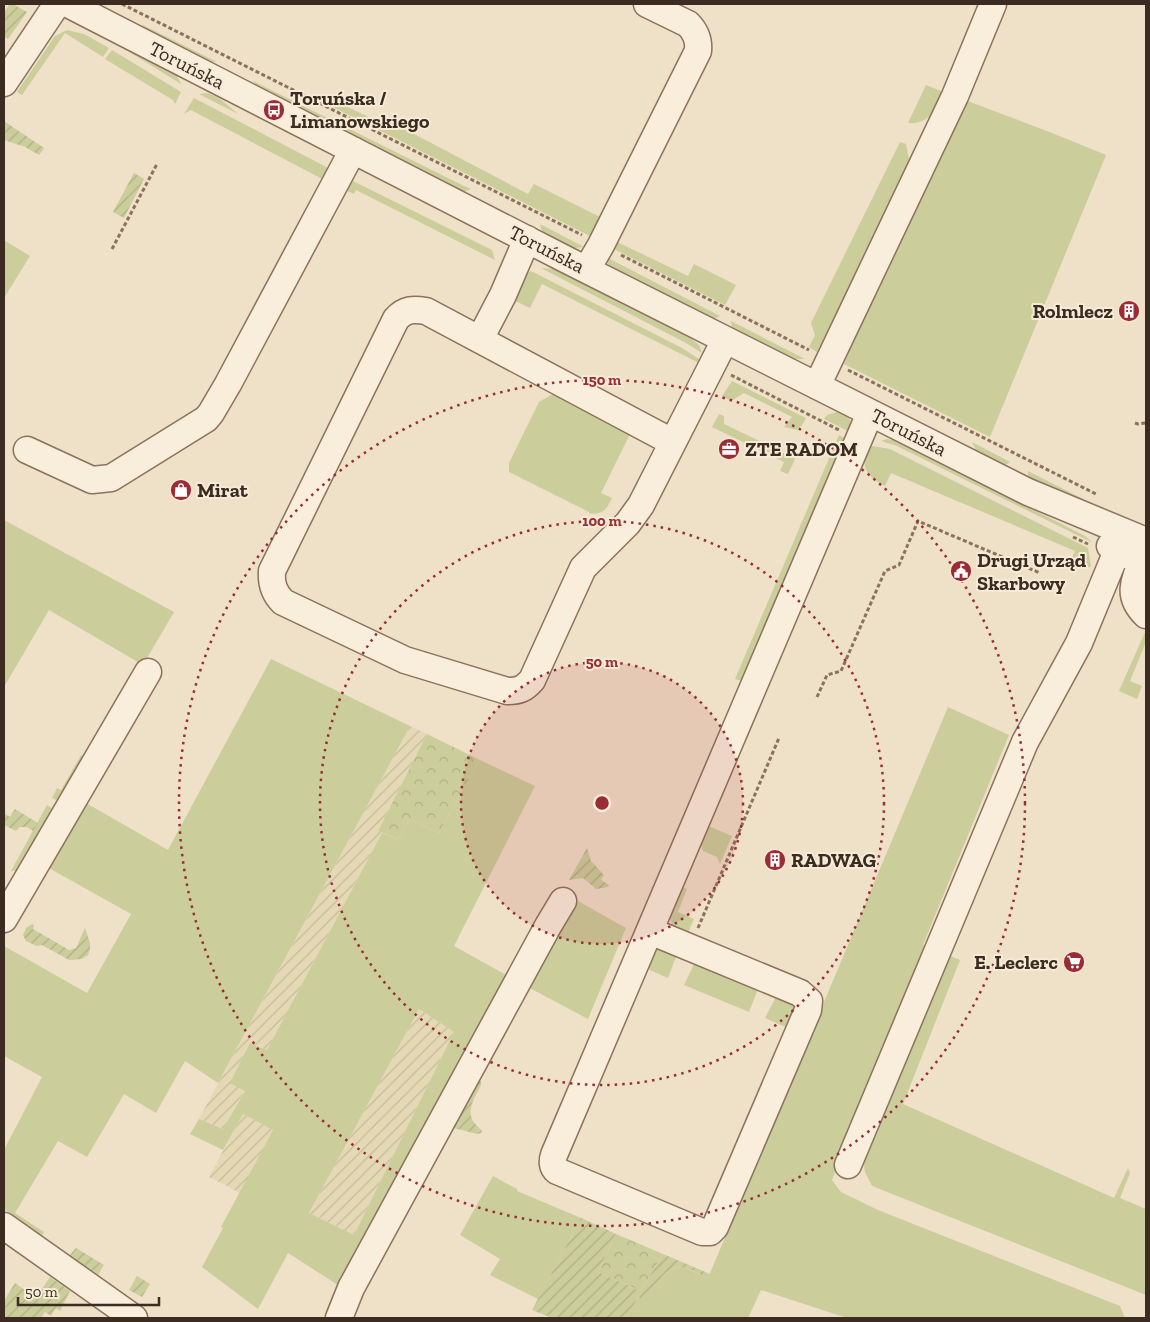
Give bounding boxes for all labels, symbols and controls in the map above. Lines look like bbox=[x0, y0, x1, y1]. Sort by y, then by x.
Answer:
street label: Toruńska bbox=[145, 36, 229, 94]
place label: Toruńska / Limanowskiego bbox=[290, 86, 430, 133]
bus stop icon: Toruńska / Limanowskiego bbox=[262, 98, 286, 122]
street label: Toruńska bbox=[505, 220, 589, 278]
place label: Rolmlecz bbox=[1032, 299, 1113, 323]
building icon: Rolmlecz bbox=[1117, 299, 1141, 323]
text: 150 m bbox=[583, 371, 621, 389]
street label: Toruńska bbox=[867, 403, 951, 461]
office icon: ZTE RADOM bbox=[717, 437, 741, 461]
place label: ZTE RADOM bbox=[745, 437, 858, 461]
shop icon: Mirat bbox=[169, 478, 193, 502]
place label: Mirat bbox=[197, 478, 249, 502]
text: 100 m bbox=[582, 512, 622, 530]
place label: Drugi Urząd Skarbowy bbox=[977, 548, 1087, 595]
public building icon: Drugi Urząd Skarbowy bbox=[949, 559, 973, 583]
text: 50 m bbox=[586, 653, 618, 671]
centre of rings bbox=[593, 794, 611, 812]
building icon: RADWAG bbox=[763, 848, 787, 872]
place label: RADWAG bbox=[791, 848, 876, 872]
place label: E. Leclerc bbox=[974, 950, 1059, 974]
supermarket icon: E. Leclerc bbox=[1062, 950, 1086, 974]
scale bar bbox=[18, 1274, 159, 1306]
text: 50 m bbox=[25, 1283, 58, 1301]

